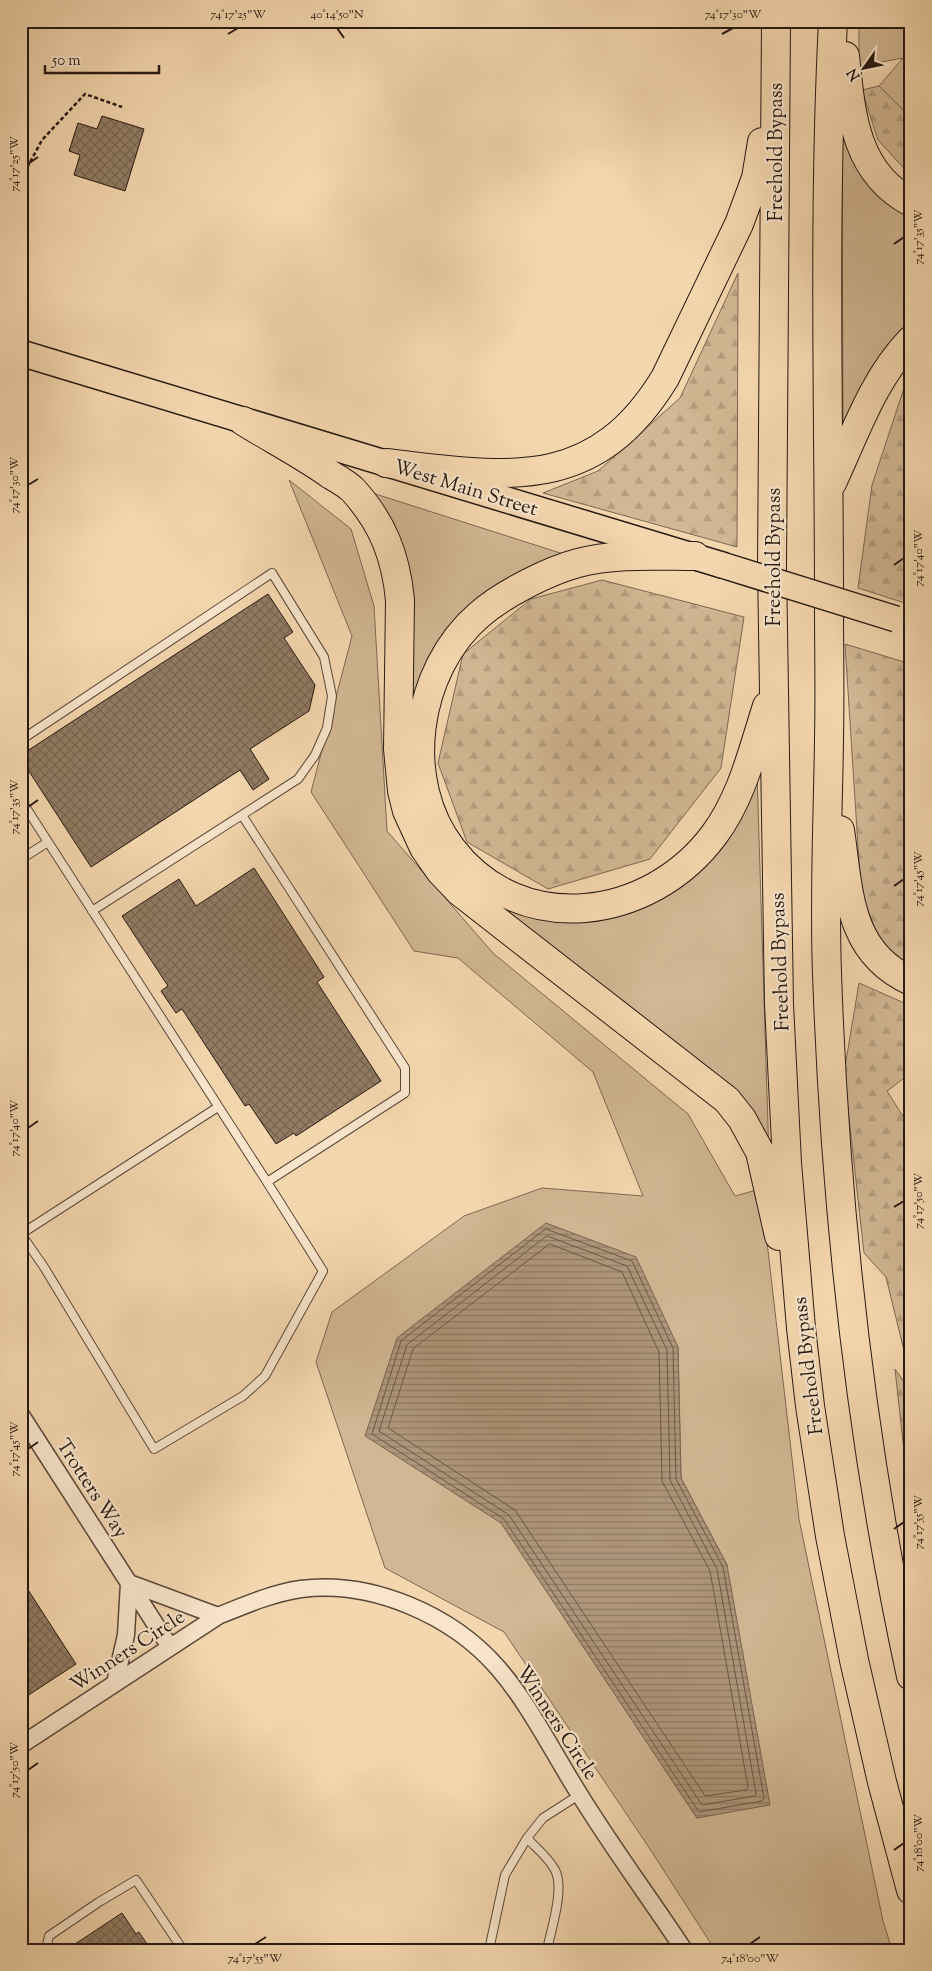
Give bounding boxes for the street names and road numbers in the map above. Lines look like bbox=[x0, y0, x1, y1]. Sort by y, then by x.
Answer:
street label: Freehold Bypass bbox=[763, 82, 792, 221]
street label: West Main Street bbox=[390, 454, 541, 525]
street label: Freehold Bypass bbox=[761, 487, 790, 626]
street label: Freehold Bypass bbox=[765, 892, 798, 1032]
street label: Freehold Bypass bbox=[787, 1295, 832, 1436]
street label: Trotters Way bbox=[48, 1434, 134, 1545]
street label: Winners Circle bbox=[65, 1604, 191, 1700]
street label: Winners Circle bbox=[508, 1660, 604, 1786]

